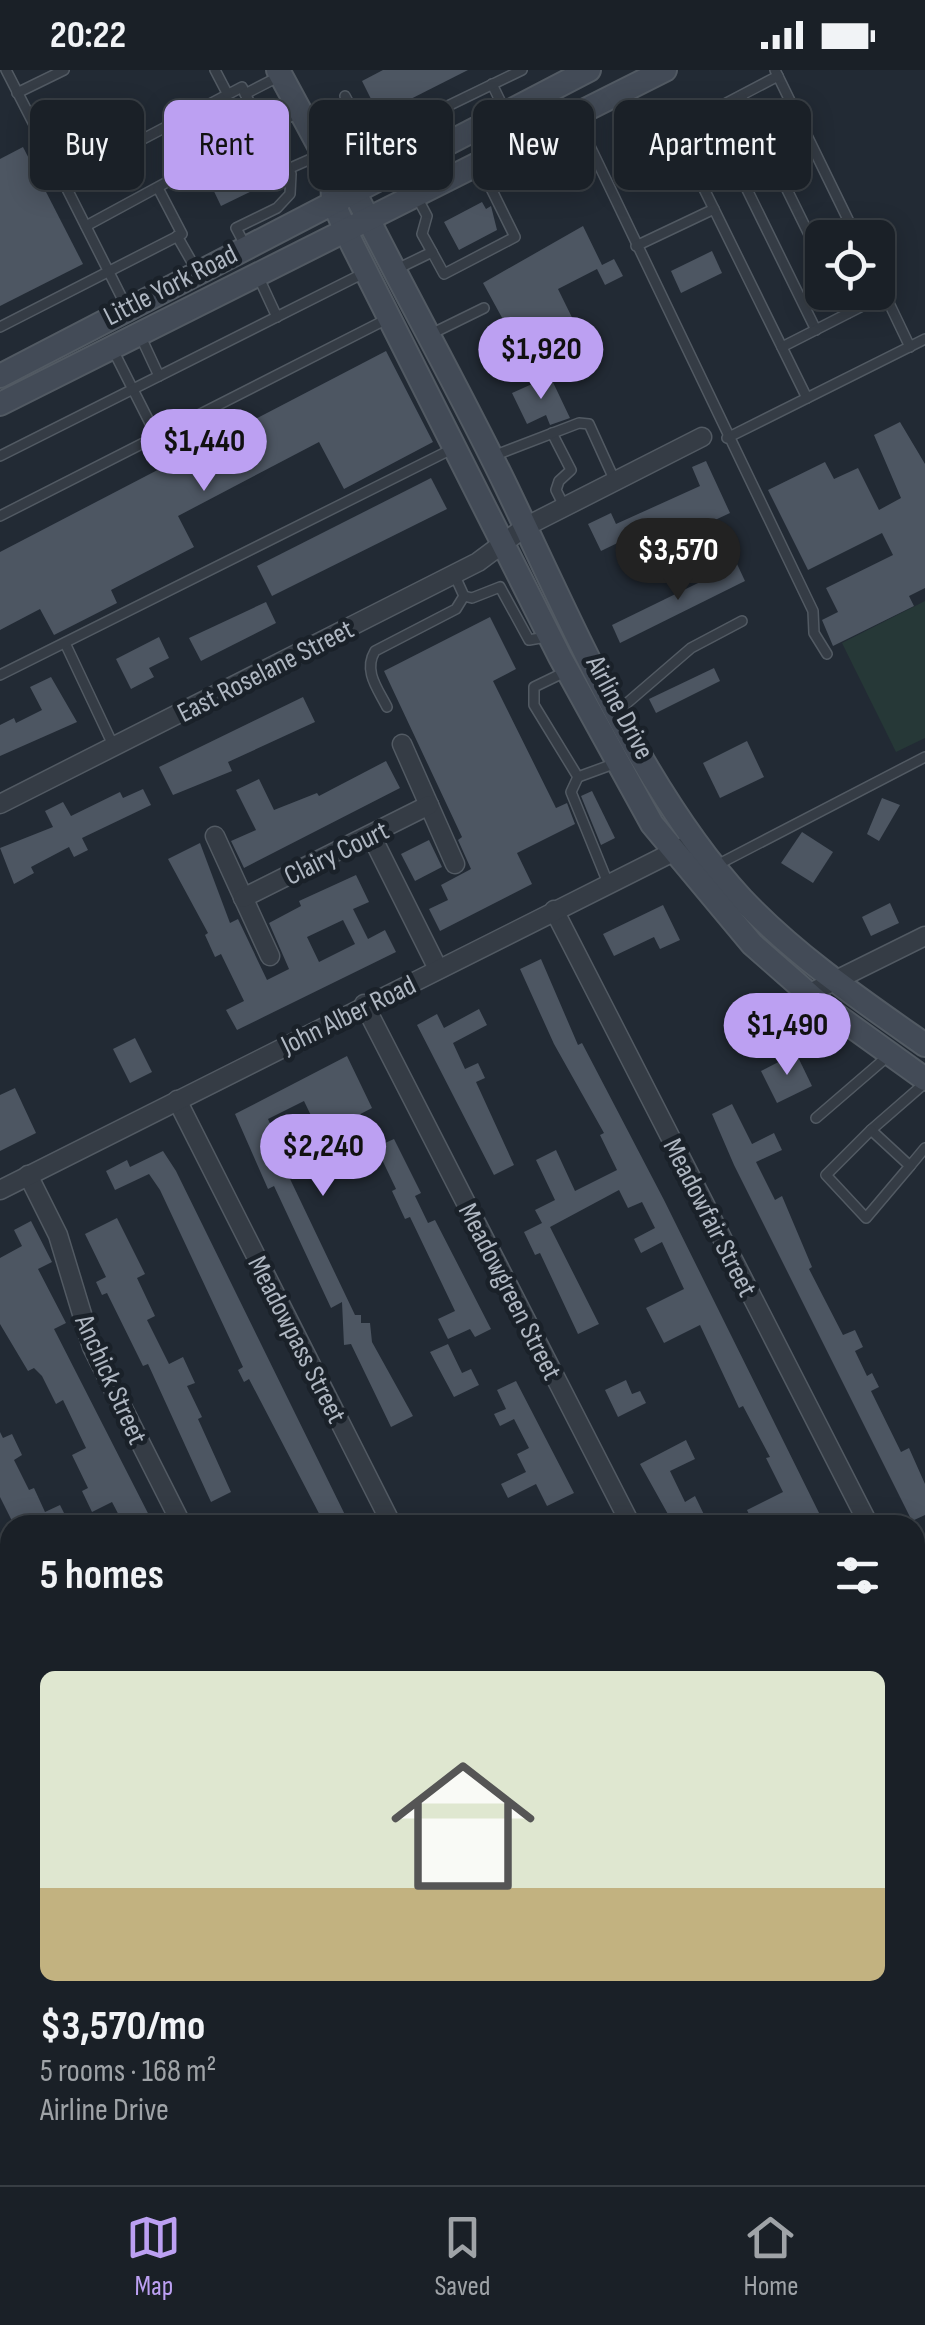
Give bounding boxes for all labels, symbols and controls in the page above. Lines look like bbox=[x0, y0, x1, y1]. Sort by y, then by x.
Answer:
text: 20:22 bbox=[50, 13, 126, 58]
chip: Buy bbox=[30, 100, 144, 190]
chip: Rent bbox=[164, 100, 289, 190]
chip: Filters bbox=[309, 100, 453, 190]
chip: New bbox=[473, 100, 594, 190]
chip: Apartment bbox=[614, 100, 811, 190]
map controls bbox=[805, 220, 895, 310]
button: locate bbox=[805, 220, 895, 310]
street label: Little York Road bbox=[98, 238, 243, 333]
pin: $1,920 bbox=[460, 317, 622, 402]
text: $1,920 bbox=[500, 330, 582, 369]
pin: $1,440 bbox=[123, 409, 285, 494]
text: $1,440 bbox=[163, 422, 245, 461]
pin: $3,570 bbox=[597, 518, 759, 603]
text: $3,570 bbox=[637, 531, 719, 570]
street label: East Roselane Street bbox=[172, 613, 359, 730]
street label: Airline Drive bbox=[578, 649, 661, 765]
street label: Clairy Court bbox=[279, 814, 394, 893]
street label: John Alber Road bbox=[275, 969, 421, 1062]
pin: $1,490 bbox=[706, 993, 868, 1078]
text: $1,490 bbox=[746, 1006, 828, 1045]
pin: $2,240 bbox=[242, 1114, 404, 1199]
text: $2,240 bbox=[282, 1127, 364, 1166]
street label: Meadowfair Street bbox=[656, 1133, 764, 1302]
street label: Meadowgreen Street bbox=[451, 1198, 568, 1386]
street label: Meadowpass Street bbox=[240, 1251, 353, 1429]
street label: Anchick Street bbox=[67, 1309, 154, 1450]
icon: filters bbox=[830, 1548, 885, 1603]
text: 5 homes bbox=[40, 1550, 164, 1601]
icon: home bbox=[373, 1736, 553, 1916]
text: $3,570/mo bbox=[40, 2001, 205, 2052]
text: 5 rooms · 168 m² bbox=[40, 2052, 217, 2091]
text: Airline Drive bbox=[40, 2091, 169, 2130]
tab: Map bbox=[126, 2210, 181, 2303]
tab: Saved bbox=[434, 2210, 491, 2303]
tab: Home bbox=[743, 2210, 799, 2303]

